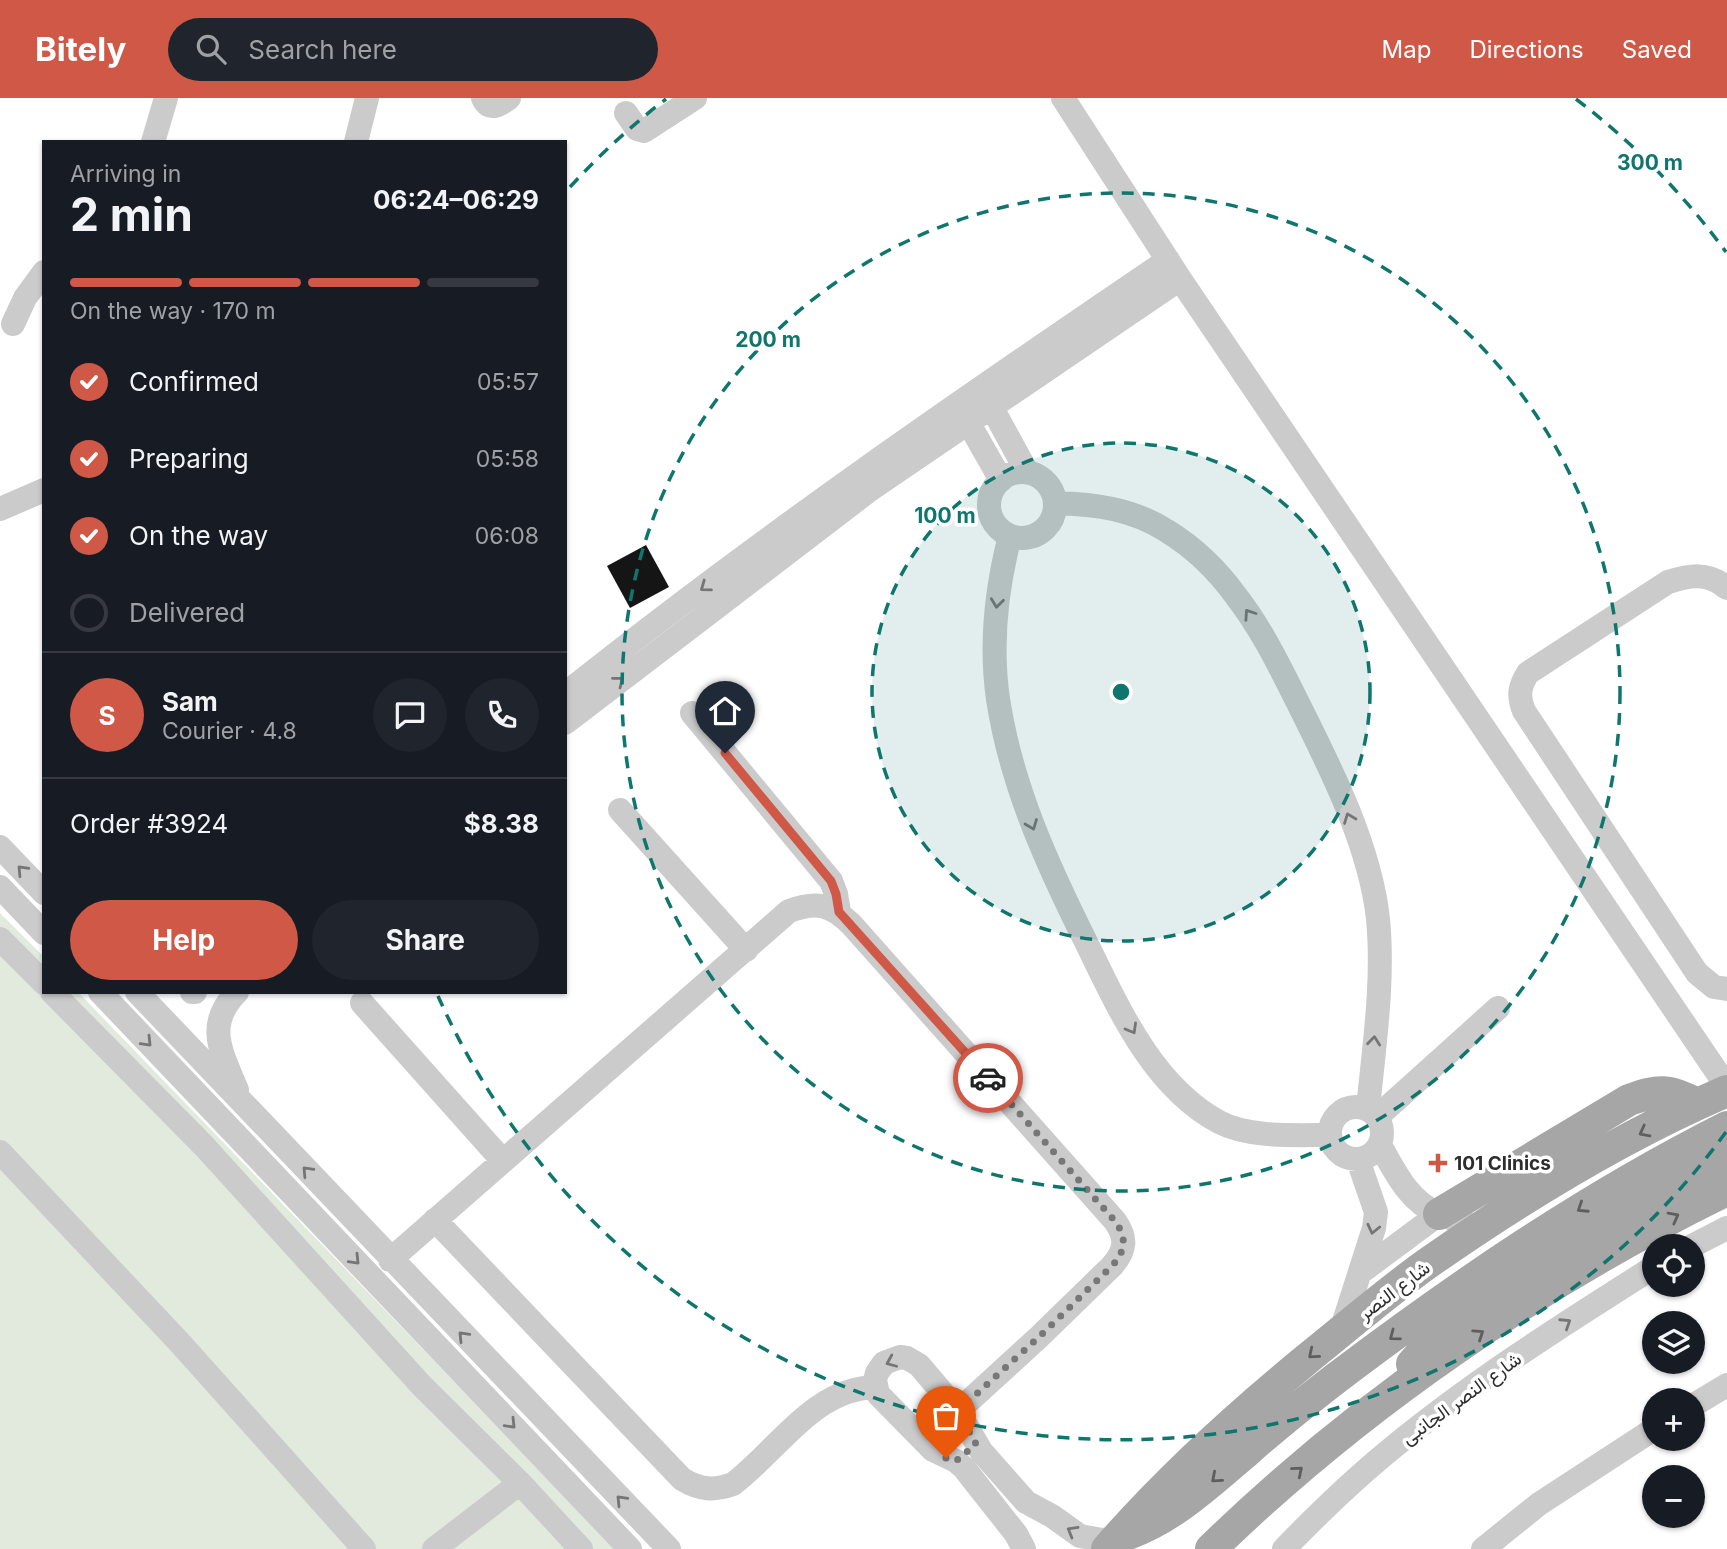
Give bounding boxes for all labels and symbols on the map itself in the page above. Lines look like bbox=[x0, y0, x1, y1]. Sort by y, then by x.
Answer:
text: 300 m bbox=[1617, 150, 1683, 175]
text: 200 m bbox=[735, 327, 801, 352]
text: 100 m bbox=[914, 503, 976, 528]
one-way arrow bbox=[700, 578, 713, 591]
one-way arrow bbox=[989, 597, 1004, 609]
one-way arrow bbox=[1244, 609, 1257, 622]
one-way arrow bbox=[611, 676, 624, 689]
centre of rings bbox=[1109, 680, 1133, 704]
pin bbox=[695, 681, 755, 753]
one-way arrow bbox=[1344, 813, 1358, 825]
one-way arrow bbox=[1024, 819, 1038, 831]
one-way arrow bbox=[17, 865, 30, 878]
one-way arrow bbox=[1124, 1022, 1137, 1035]
one-way arrow bbox=[138, 1034, 151, 1047]
one-way arrow bbox=[1366, 1035, 1381, 1046]
courier bbox=[953, 1043, 1023, 1113]
one-way arrow bbox=[1639, 1123, 1651, 1137]
place label: 101 Clinics bbox=[1454, 1152, 1551, 1175]
marker: 101 Clinics bbox=[1428, 1153, 1448, 1173]
one-way arrow bbox=[302, 1166, 315, 1179]
one-way arrow bbox=[1576, 1199, 1589, 1212]
one-way arrow bbox=[1667, 1211, 1679, 1225]
one-way arrow bbox=[1366, 1223, 1381, 1235]
one-way arrow bbox=[346, 1251, 359, 1264]
street label: شارع النصر bbox=[1353, 1256, 1435, 1326]
one-way arrow bbox=[1558, 1319, 1571, 1331]
one-way arrow bbox=[1389, 1327, 1401, 1340]
one-way arrow bbox=[1471, 1329, 1484, 1342]
one-way arrow bbox=[459, 1331, 472, 1344]
one-way arrow bbox=[1309, 1346, 1322, 1358]
street label: شارع النصر الجانبى bbox=[1397, 1347, 1526, 1450]
one-way arrow bbox=[886, 1353, 898, 1367]
pin bbox=[916, 1386, 976, 1458]
one-way arrow bbox=[503, 1416, 516, 1429]
one-way arrow bbox=[1290, 1467, 1303, 1479]
one-way arrow bbox=[1211, 1470, 1224, 1482]
one-way arrow bbox=[617, 1495, 630, 1508]
one-way arrow bbox=[1067, 1526, 1080, 1539]

